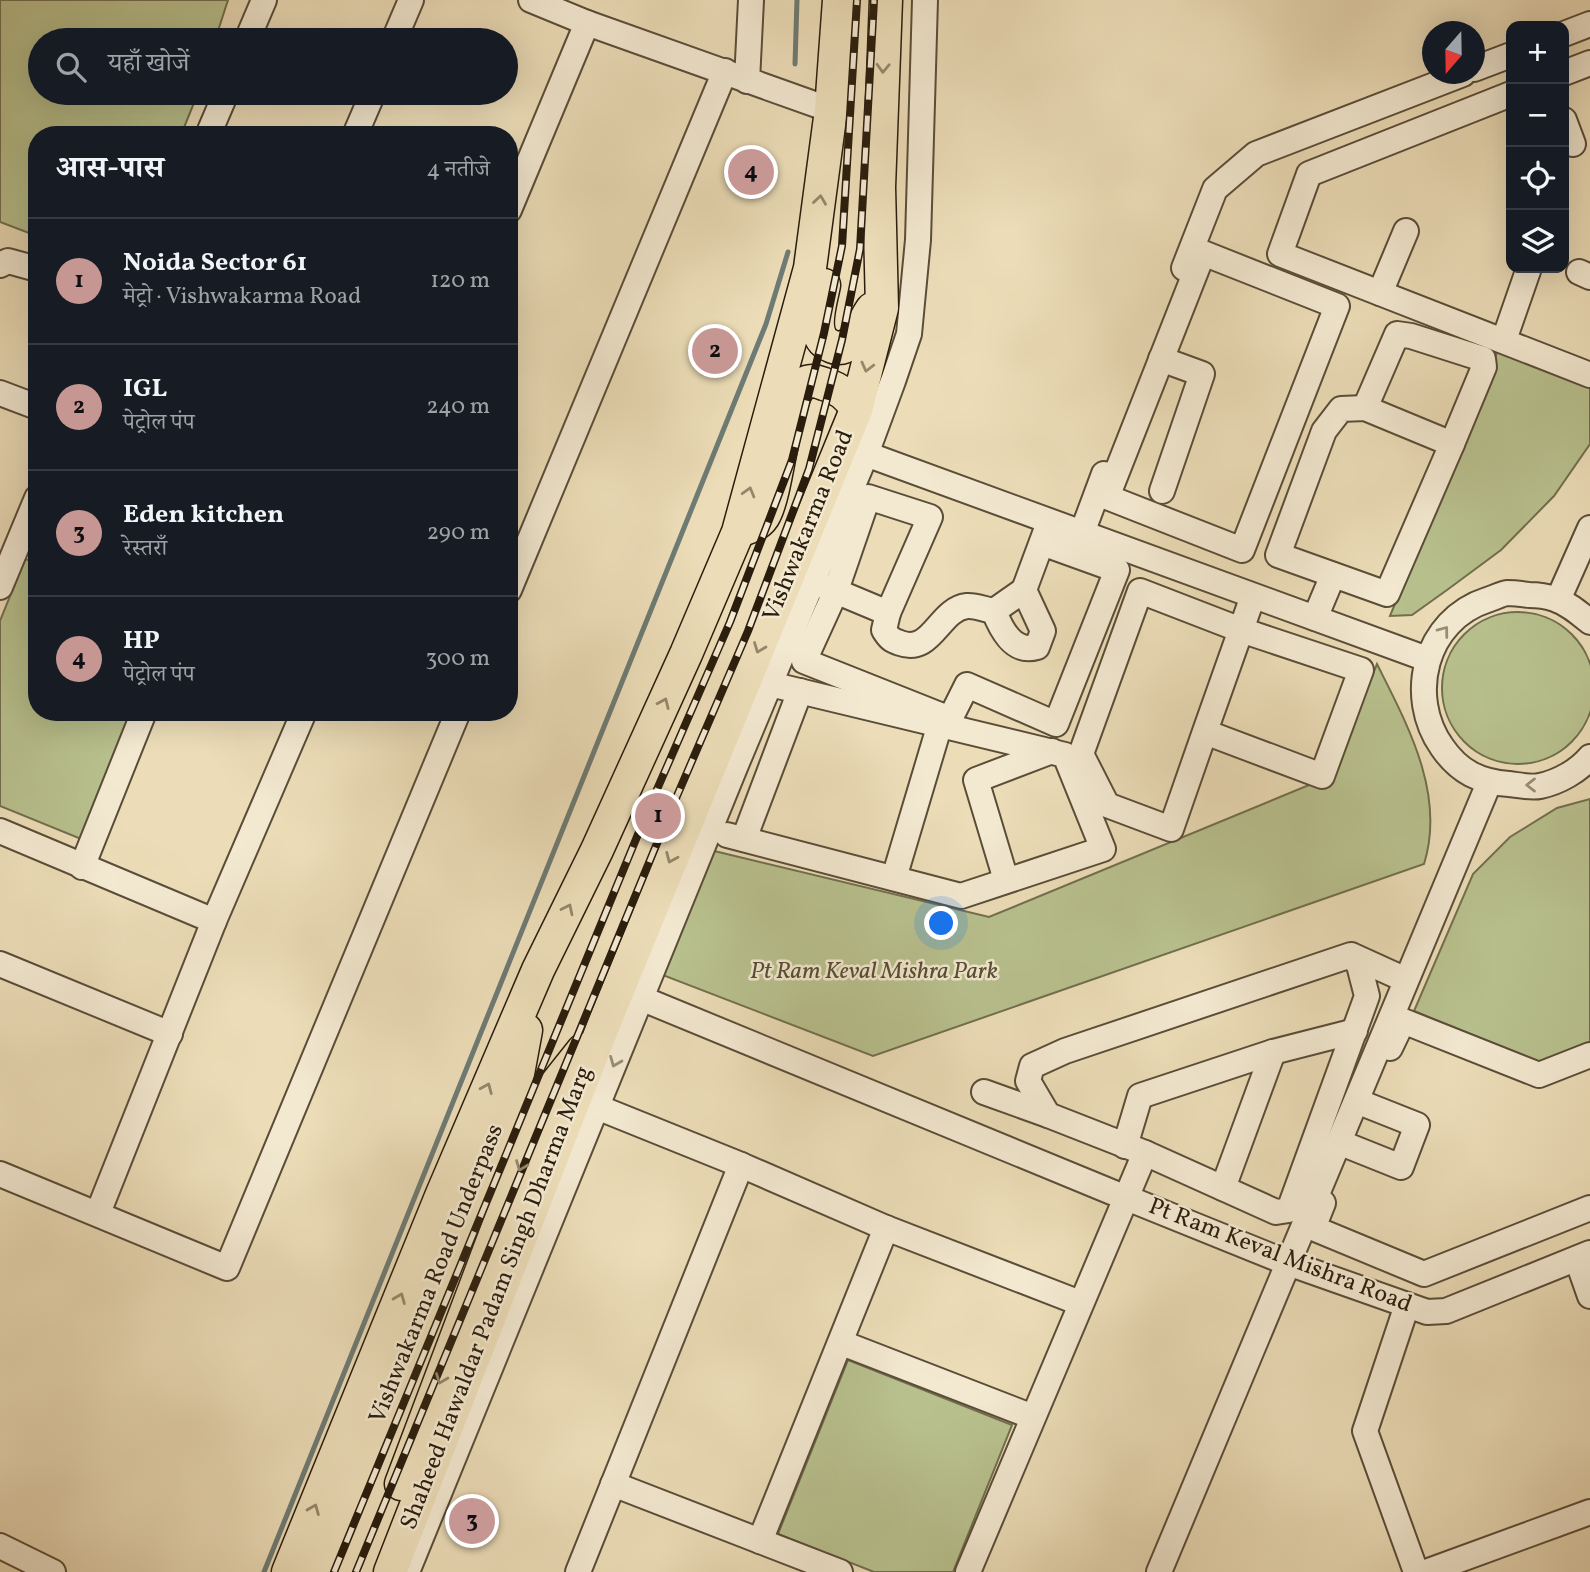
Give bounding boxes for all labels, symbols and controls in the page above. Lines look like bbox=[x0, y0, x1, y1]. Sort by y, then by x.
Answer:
north arrow bbox=[1422, 21, 1485, 84]
map controls bbox=[1506, 21, 1569, 273]
button: + bbox=[1506, 21, 1569, 84]
search box bbox=[28, 28, 518, 105]
text: यहाँ खोजें bbox=[108, 46, 189, 82]
icon: search bbox=[52, 48, 90, 86]
one-way arrow bbox=[876, 63, 891, 74]
button: − bbox=[1506, 84, 1569, 147]
pin: 4 bbox=[728, 146, 774, 198]
button: locate bbox=[1506, 147, 1569, 210]
text: आस-पास bbox=[56, 148, 164, 190]
text: 4 नतीजे bbox=[426, 154, 490, 186]
one-way arrow bbox=[812, 194, 827, 206]
button: layers bbox=[1506, 210, 1569, 273]
text: Noida Sector 61 bbox=[123, 245, 307, 281]
text: 1 bbox=[74, 265, 84, 297]
text: 120 m bbox=[430, 265, 490, 297]
text: मेट्रो · Vishwakarma Road bbox=[123, 281, 361, 313]
pin: 2 bbox=[692, 325, 738, 377]
one-way arrow bbox=[861, 361, 875, 373]
text: IGL bbox=[123, 371, 167, 407]
text: 2 bbox=[73, 391, 85, 423]
text: 240 m bbox=[426, 391, 490, 423]
text: पेट्रोल पंप bbox=[123, 407, 195, 439]
street label: Vishwakarma Road bbox=[755, 425, 863, 627]
one-way arrow bbox=[740, 486, 755, 498]
text: Eden kitchen bbox=[123, 497, 284, 533]
text: 3 bbox=[73, 517, 85, 549]
text: 290 m bbox=[427, 517, 490, 549]
text: रेस्तराँ bbox=[123, 533, 167, 565]
text: HP bbox=[123, 623, 160, 659]
one-way arrow bbox=[1436, 627, 1448, 639]
one-way arrow bbox=[753, 641, 767, 653]
text: 4 bbox=[72, 643, 86, 675]
text: 300 m bbox=[426, 643, 490, 675]
text: पेट्रोल पंप bbox=[123, 659, 195, 691]
one-way arrow bbox=[656, 698, 670, 710]
one-way arrow bbox=[1525, 777, 1536, 793]
pin: 1 bbox=[635, 790, 681, 842]
one-way arrow bbox=[666, 851, 680, 863]
one-way arrow bbox=[560, 904, 574, 916]
your location bbox=[924, 906, 958, 940]
park label: Pt Ram Keval Mishra Park bbox=[750, 955, 998, 989]
one-way arrow bbox=[609, 1055, 623, 1068]
street label: Shaheed Hawaldar Padam Singh Dharma Marg bbox=[393, 1061, 601, 1535]
one-way arrow bbox=[479, 1083, 493, 1095]
street label: Vishwakarma Road Underpass bbox=[361, 1119, 513, 1429]
one-way arrow bbox=[515, 1159, 529, 1171]
street label: Pt Ram Keval Mishra Road bbox=[1143, 1190, 1417, 1322]
one-way arrow bbox=[391, 1293, 405, 1305]
one-way arrow bbox=[435, 1372, 449, 1384]
pin: 3 bbox=[449, 1495, 495, 1547]
one-way arrow bbox=[306, 1503, 320, 1516]

